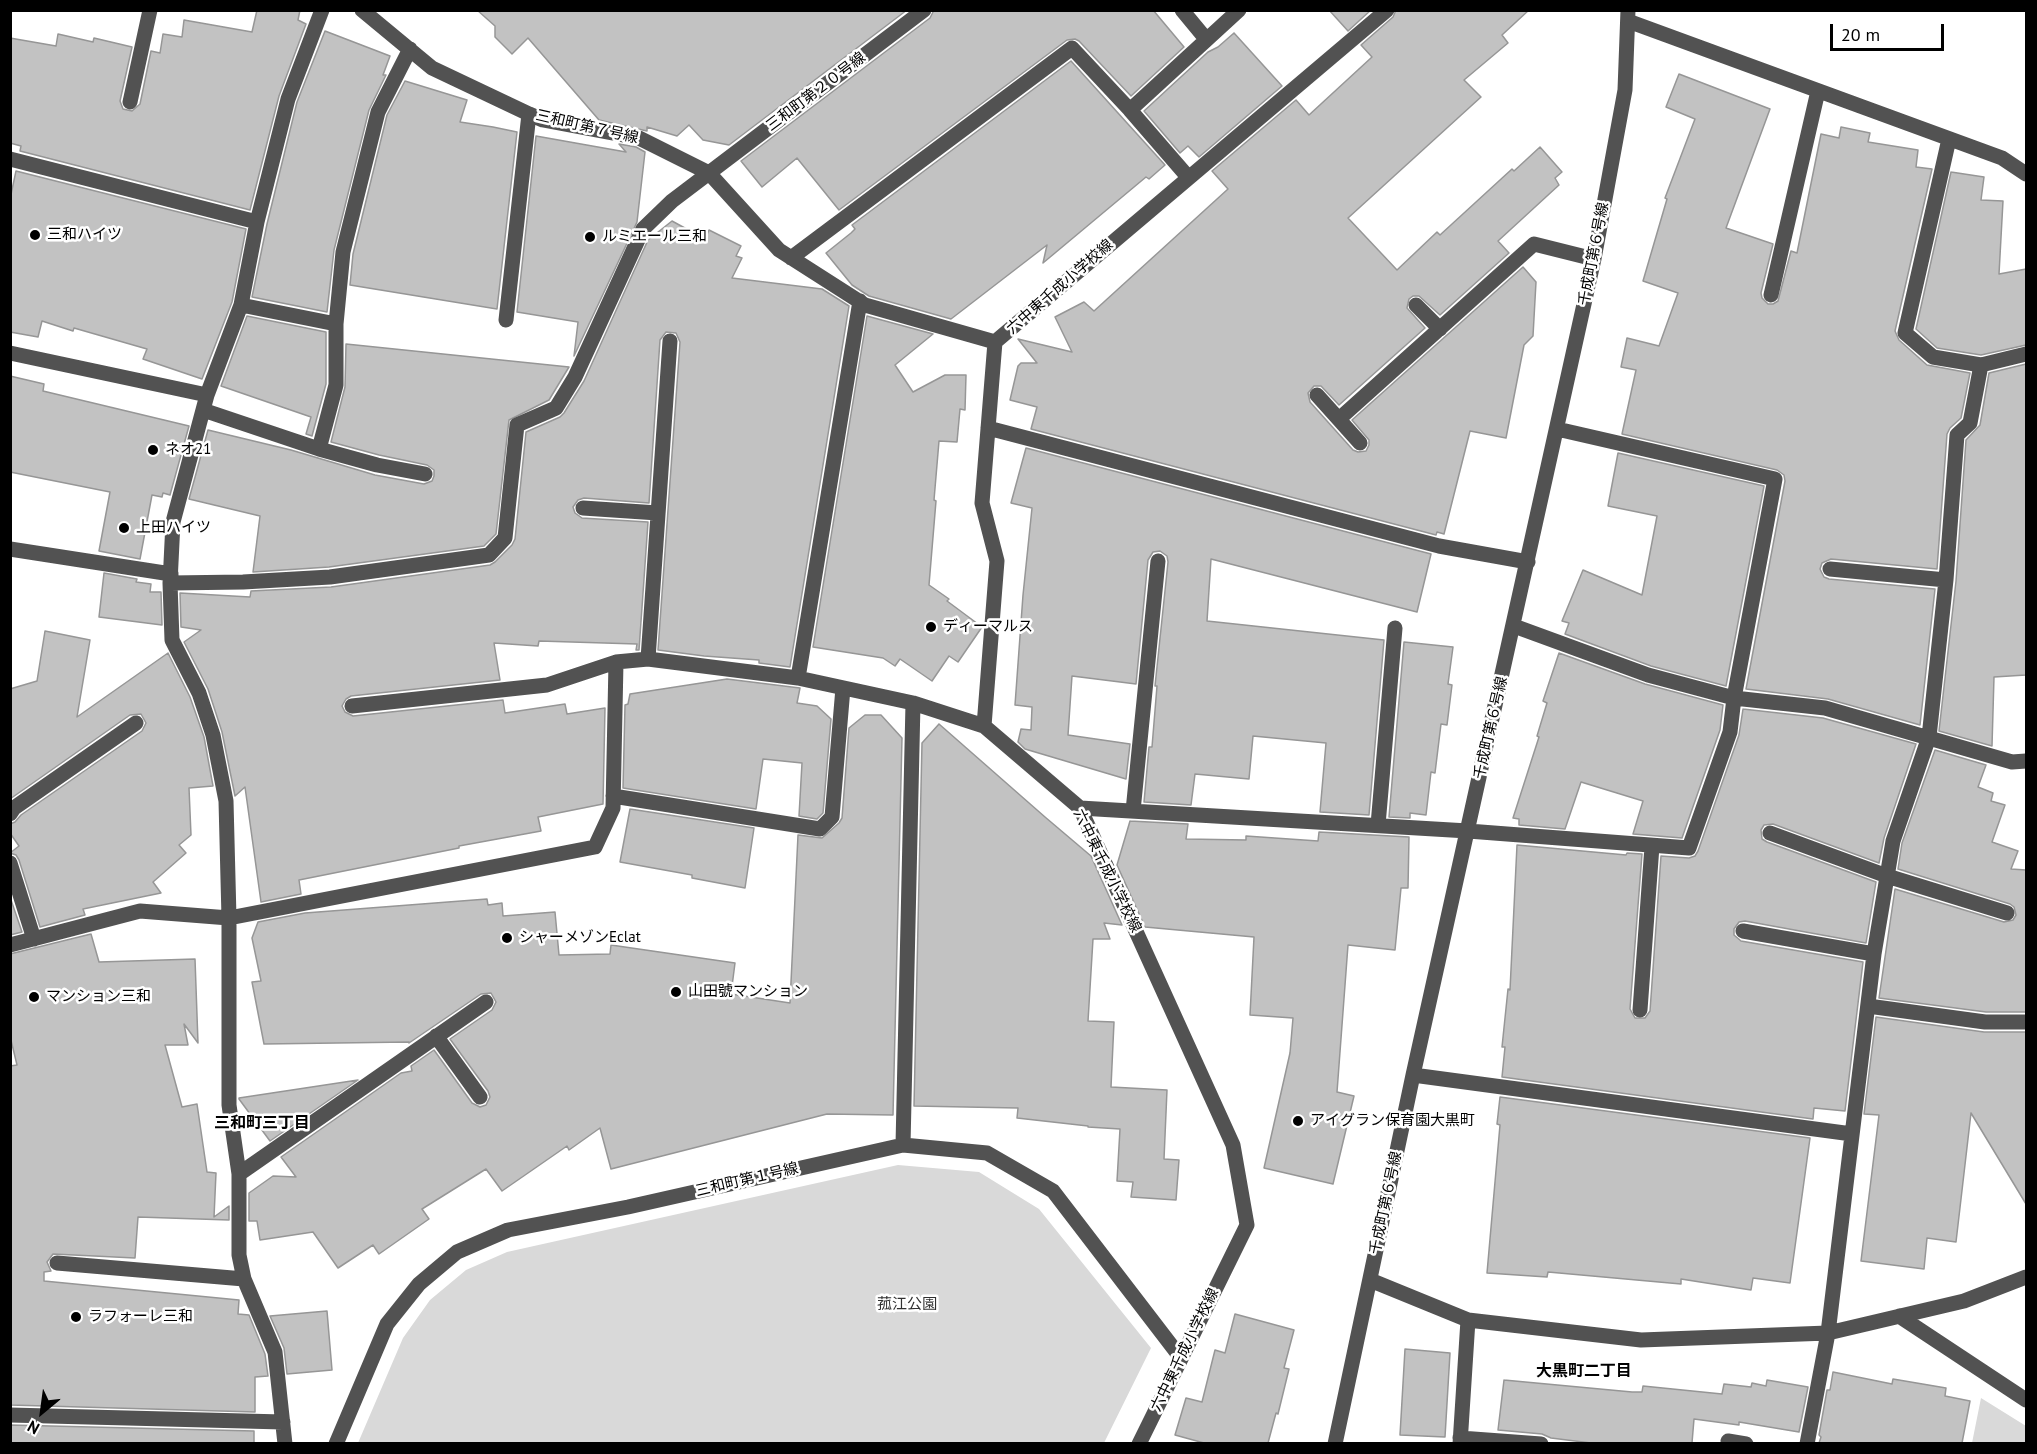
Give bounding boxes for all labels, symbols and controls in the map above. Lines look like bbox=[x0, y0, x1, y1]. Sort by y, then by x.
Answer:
scale bar bbox=[1833, 12, 1947, 50]
text: 20 m bbox=[1841, 23, 1880, 46]
street label: 三和町第２０号線 bbox=[763, 49, 869, 135]
street label: 三和町第７号線 bbox=[534, 106, 640, 148]
street label: 千成町第６号線 bbox=[1575, 201, 1613, 307]
place label: 三和ハイツ bbox=[47, 226, 122, 244]
marker: 三和ハイツ bbox=[28, 228, 42, 242]
place label: ルミエール三和 bbox=[602, 228, 707, 246]
marker: ルミエール三和 bbox=[583, 230, 597, 244]
street label: 六中東千成小学校線 bbox=[1003, 236, 1117, 338]
place label: ネオ21 bbox=[165, 441, 211, 459]
marker: ネオ21 bbox=[146, 443, 160, 457]
place label: 上田ハイツ bbox=[136, 519, 211, 537]
marker: 上田ハイツ bbox=[117, 521, 131, 535]
place label: ディーマルス bbox=[943, 618, 1033, 636]
marker: ディーマルス bbox=[924, 620, 938, 634]
street label: 千成町第６号線 bbox=[1470, 675, 1512, 781]
street label: 六中東千成小学校線 bbox=[1069, 806, 1145, 936]
place label: シャーメゾンEclat bbox=[519, 929, 641, 947]
marker: シャーメゾンEclat bbox=[500, 931, 514, 945]
place label: 山田號マンション bbox=[688, 983, 808, 1001]
marker: 山田號マンション bbox=[669, 985, 683, 999]
place label: マンション三和 bbox=[46, 988, 151, 1006]
marker: マンション三和 bbox=[27, 990, 41, 1004]
place label: アイグラン保育園大黒町 bbox=[1310, 1112, 1475, 1130]
district label: 三和町三丁目 bbox=[214, 1113, 310, 1133]
marker: アイグラン保育園大黒町 bbox=[1291, 1114, 1305, 1128]
street label: 千成町第６号線 bbox=[1366, 1150, 1406, 1256]
street label: 三和町第１号線 bbox=[694, 1159, 800, 1201]
street label: 六中東千成小学校線 bbox=[1147, 1285, 1223, 1415]
park label: 菰江公園 bbox=[877, 1296, 937, 1314]
place label: ラフォーレ三和 bbox=[88, 1308, 193, 1326]
marker: ラフォーレ三和 bbox=[69, 1310, 83, 1324]
district label: 大黒町二丁目 bbox=[1536, 1361, 1632, 1381]
north arrow bbox=[12, 1382, 72, 1442]
text: N bbox=[24, 1416, 43, 1439]

